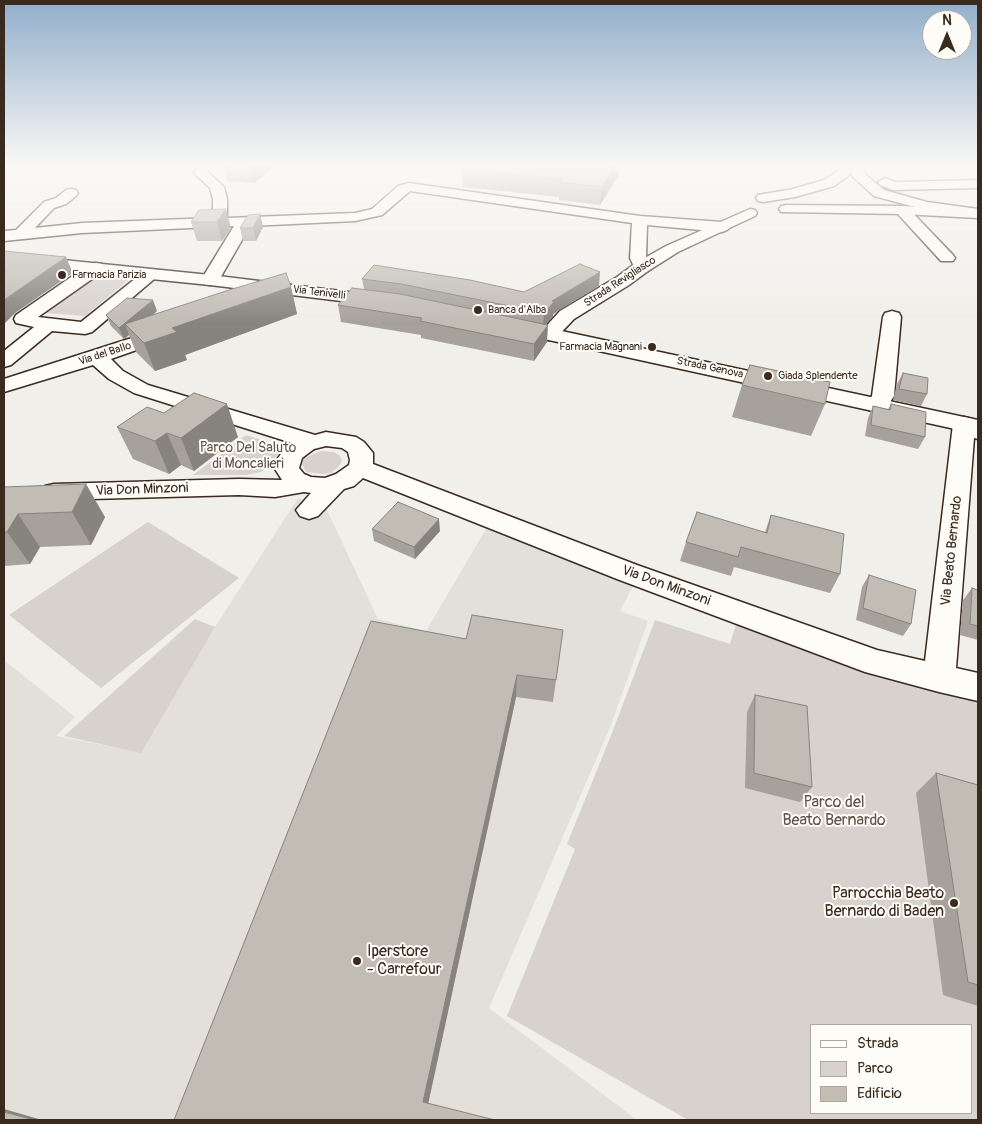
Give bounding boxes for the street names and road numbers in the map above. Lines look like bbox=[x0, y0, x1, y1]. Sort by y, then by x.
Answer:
street label: Strada Revigliasco bbox=[582, 254, 658, 310]
street label: Via Tenivelli bbox=[292, 283, 346, 303]
street label: Via del Ballo bbox=[77, 339, 133, 369]
street label: Strada Genova bbox=[676, 355, 744, 381]
street label: Via Don Minzoni bbox=[95, 480, 189, 500]
street label: Via Beato Bernardo bbox=[938, 495, 966, 607]
street label: Via Don Minzoni bbox=[619, 562, 713, 610]

